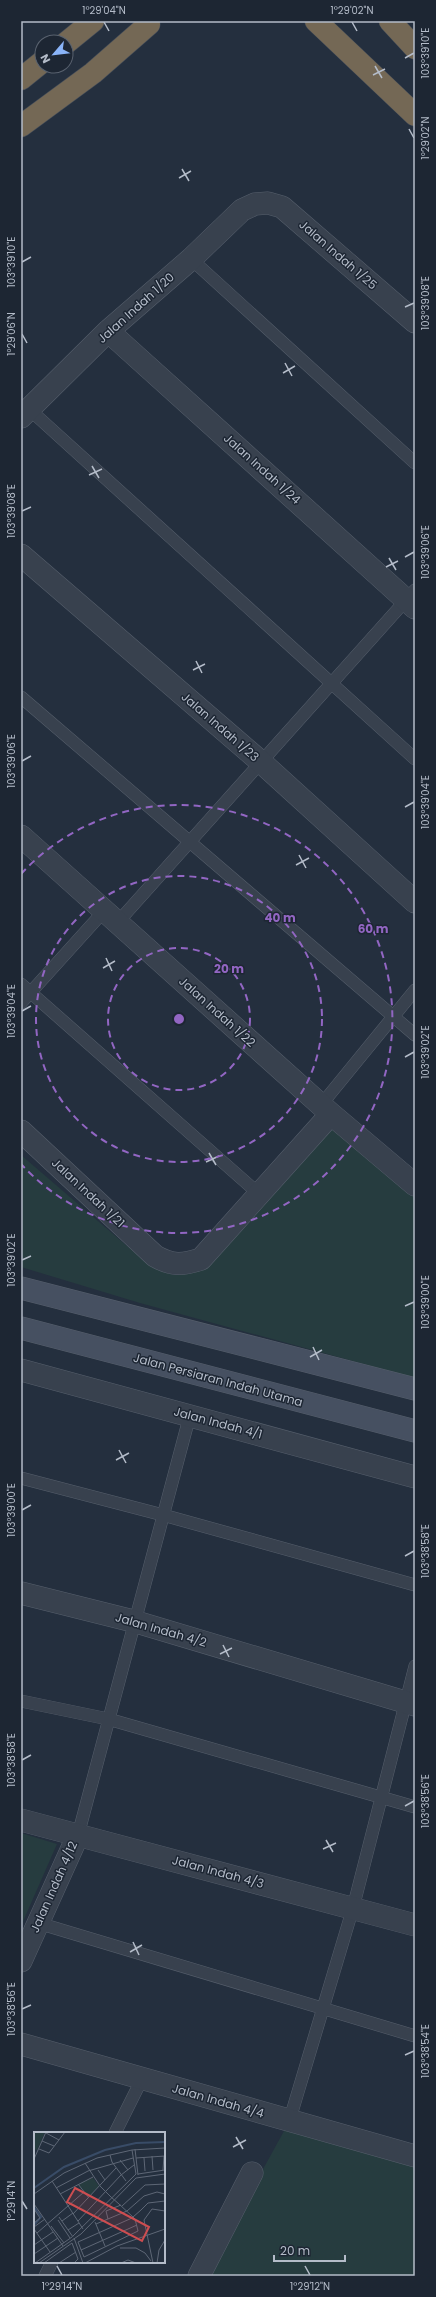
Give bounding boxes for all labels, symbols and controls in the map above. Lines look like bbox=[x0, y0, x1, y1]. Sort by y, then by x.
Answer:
text: 1°29'04"N bbox=[82, 3, 126, 18]
text: 1°29'02"N bbox=[331, 3, 373, 18]
text: 103°39'10"E bbox=[418, 28, 433, 78]
north arrow bbox=[34, 34, 74, 74]
text: N bbox=[36, 51, 54, 66]
text: 1°29'02"N bbox=[418, 117, 433, 159]
street label: Jalan Indah 1/25 bbox=[296, 216, 381, 293]
text: 103°39'10"E bbox=[4, 237, 19, 287]
street label: Jalan Indah 1/20 bbox=[94, 268, 178, 347]
text: 103°39'08"E bbox=[418, 276, 433, 330]
text: 1°29'06"N bbox=[4, 312, 19, 356]
street label: Jalan Indah 1/24 bbox=[220, 429, 305, 508]
text: 103°39'08"E bbox=[4, 484, 19, 538]
text: 103°39'06"E bbox=[418, 525, 433, 579]
street label: Jalan Indah 1/23 bbox=[178, 688, 263, 765]
text: 103°39'06"E bbox=[4, 734, 19, 788]
text: 103°39'04"E bbox=[418, 775, 433, 829]
text: 40 m bbox=[264, 909, 296, 926]
text: 60 m bbox=[358, 920, 389, 937]
text: 20 m bbox=[214, 960, 244, 977]
street label: Jalan Indah 1/22 bbox=[175, 973, 259, 1051]
text: 103°39'04"E bbox=[4, 984, 19, 1038]
centre of rings bbox=[172, 1012, 186, 1026]
text: 103°39'02"E bbox=[418, 1025, 433, 1079]
street label: Jalan Indah 1/21 bbox=[48, 1154, 129, 1231]
text: 103°39'02"E bbox=[4, 1233, 19, 1287]
text: 103°39'00"E bbox=[418, 1275, 433, 1329]
street label: Jalan Persiaran Indah Utama bbox=[131, 1349, 305, 1410]
street label: Jalan Indah 4/1 bbox=[172, 1402, 264, 1443]
text: 103°39'00"E bbox=[4, 1483, 19, 1537]
text: 103°38'58"E bbox=[418, 1524, 433, 1578]
street label: Jalan Indah 4/2 bbox=[113, 1608, 209, 1651]
text: 103°38'58"E bbox=[4, 1733, 19, 1787]
text: 103°38'56"E bbox=[418, 1774, 433, 1828]
street label: Jalan Indah 4/12 bbox=[26, 1838, 81, 1935]
street label: Jalan Indah 4/3 bbox=[170, 1851, 266, 1892]
text: 103°38'56"E bbox=[4, 1982, 19, 2036]
text: 103°38'54"E bbox=[418, 2024, 433, 2078]
street label: Jalan Indah 4/4 bbox=[170, 2079, 267, 2122]
inset map bbox=[34, 2132, 165, 2263]
text: 1°29'14"N bbox=[4, 2181, 19, 2221]
scale bar bbox=[274, 2237, 345, 2263]
text: 20 m bbox=[280, 2242, 310, 2259]
text: 1°29'14"N bbox=[42, 2279, 82, 2294]
text: 1°29'12"N bbox=[290, 2279, 330, 2294]

